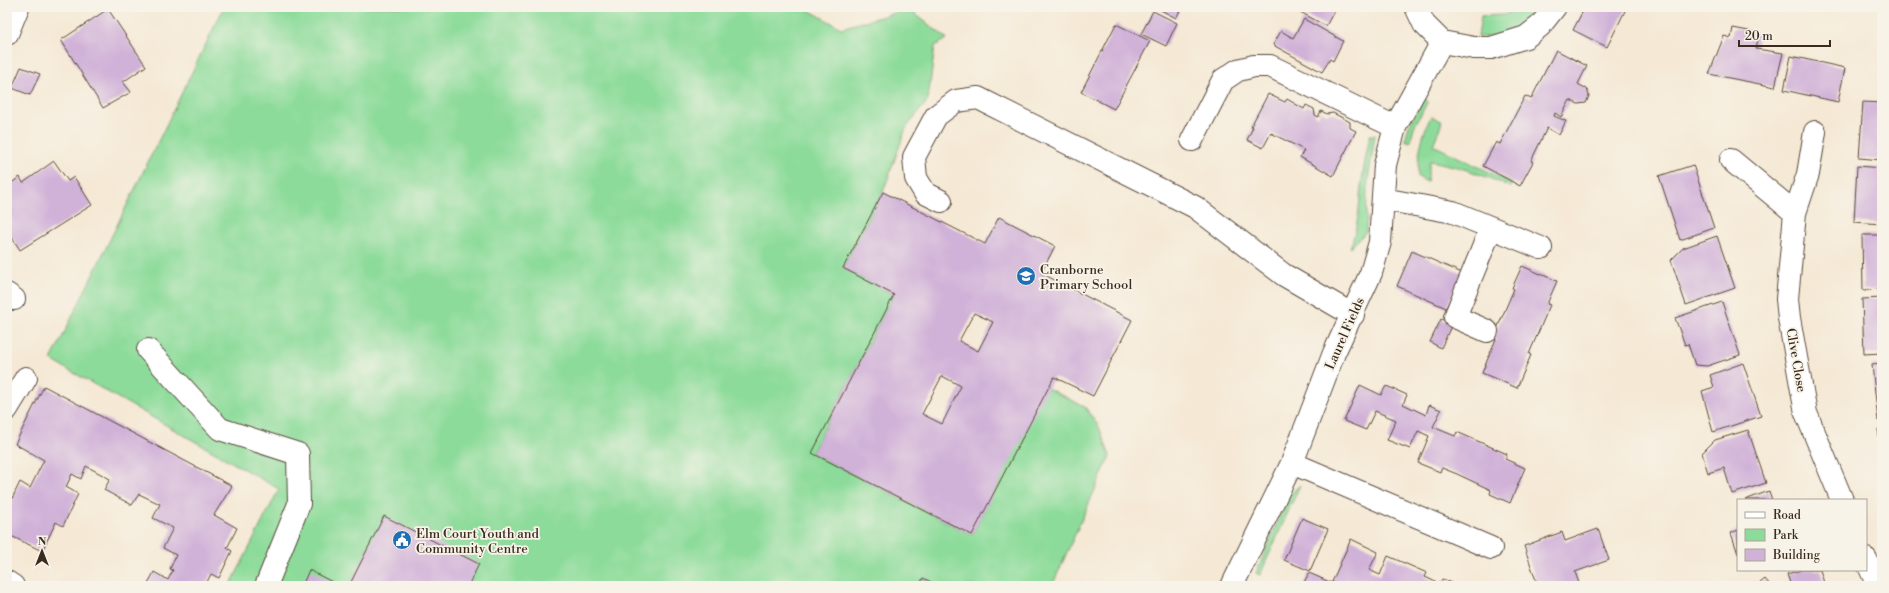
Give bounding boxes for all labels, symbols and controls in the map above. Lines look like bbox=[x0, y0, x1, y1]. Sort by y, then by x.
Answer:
scale bar bbox=[1739, 22, 1830, 48]
text: 20 m bbox=[1745, 29, 1773, 44]
place label: Cranborne Primary School bbox=[1040, 262, 1132, 293]
school or university icon: Cranborne Primary School bbox=[1015, 265, 1037, 287]
street label: Laurel Fields bbox=[1322, 295, 1368, 372]
street label: Clive Close bbox=[1782, 327, 1810, 394]
legend bbox=[1737, 499, 1867, 571]
text: Road bbox=[1773, 508, 1801, 523]
place label: Elm Court Youth and Community Centre bbox=[416, 526, 540, 557]
text: Park bbox=[1773, 528, 1799, 543]
public building icon: Elm Court Youth and Community Centre bbox=[391, 529, 413, 551]
north arrow bbox=[22, 531, 62, 571]
text: N bbox=[38, 535, 47, 549]
text: Building bbox=[1772, 548, 1821, 563]

